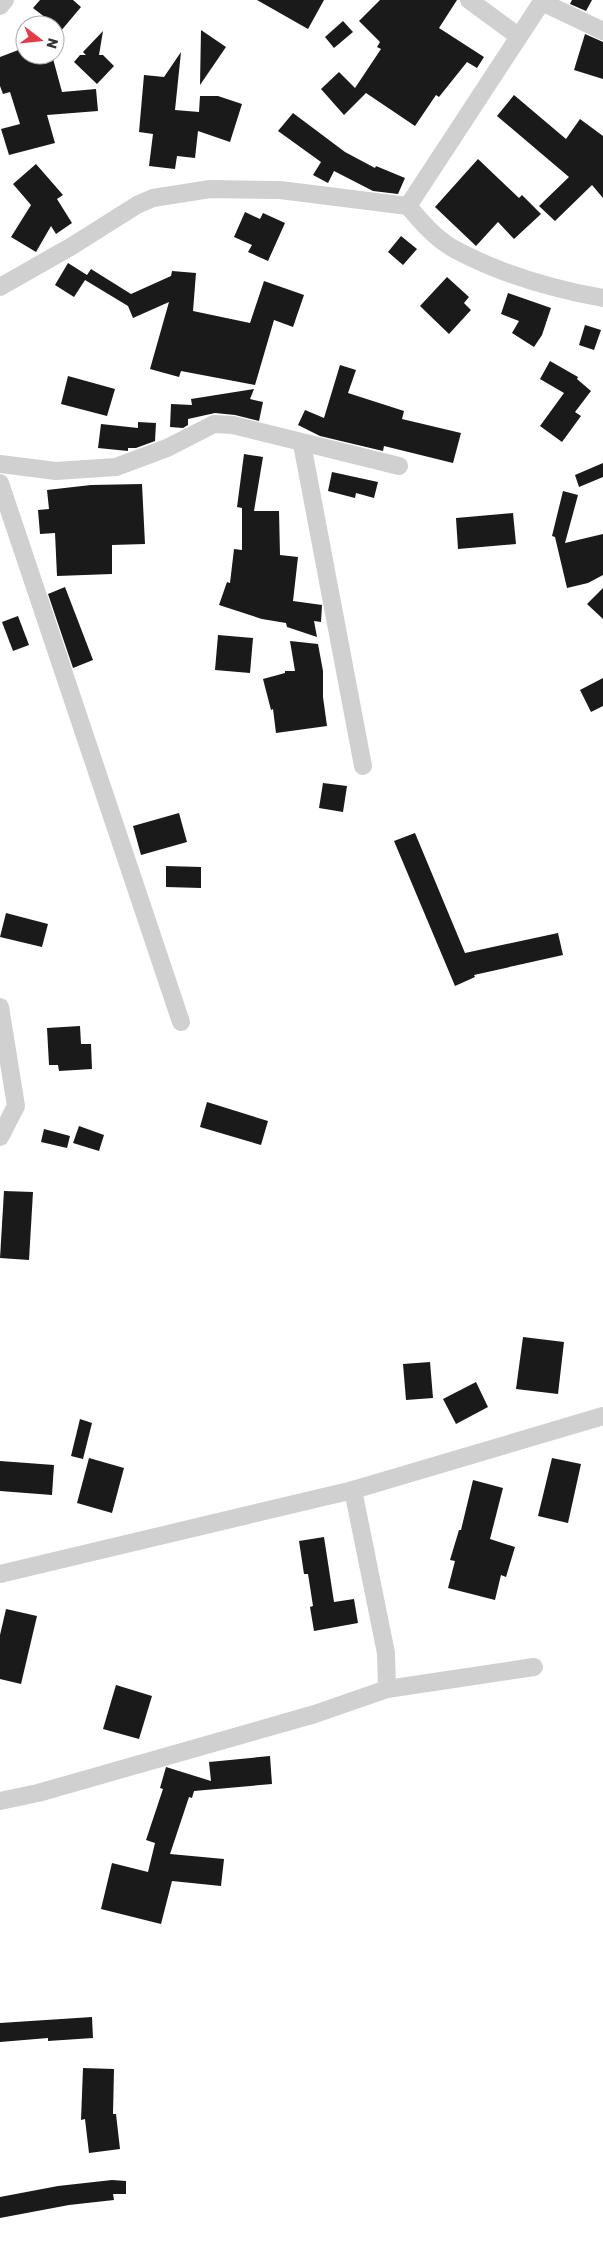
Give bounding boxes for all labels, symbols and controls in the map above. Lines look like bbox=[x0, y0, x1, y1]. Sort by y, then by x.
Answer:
north arrow bbox=[15, 15, 65, 65]
text: N bbox=[42, 36, 62, 51]

